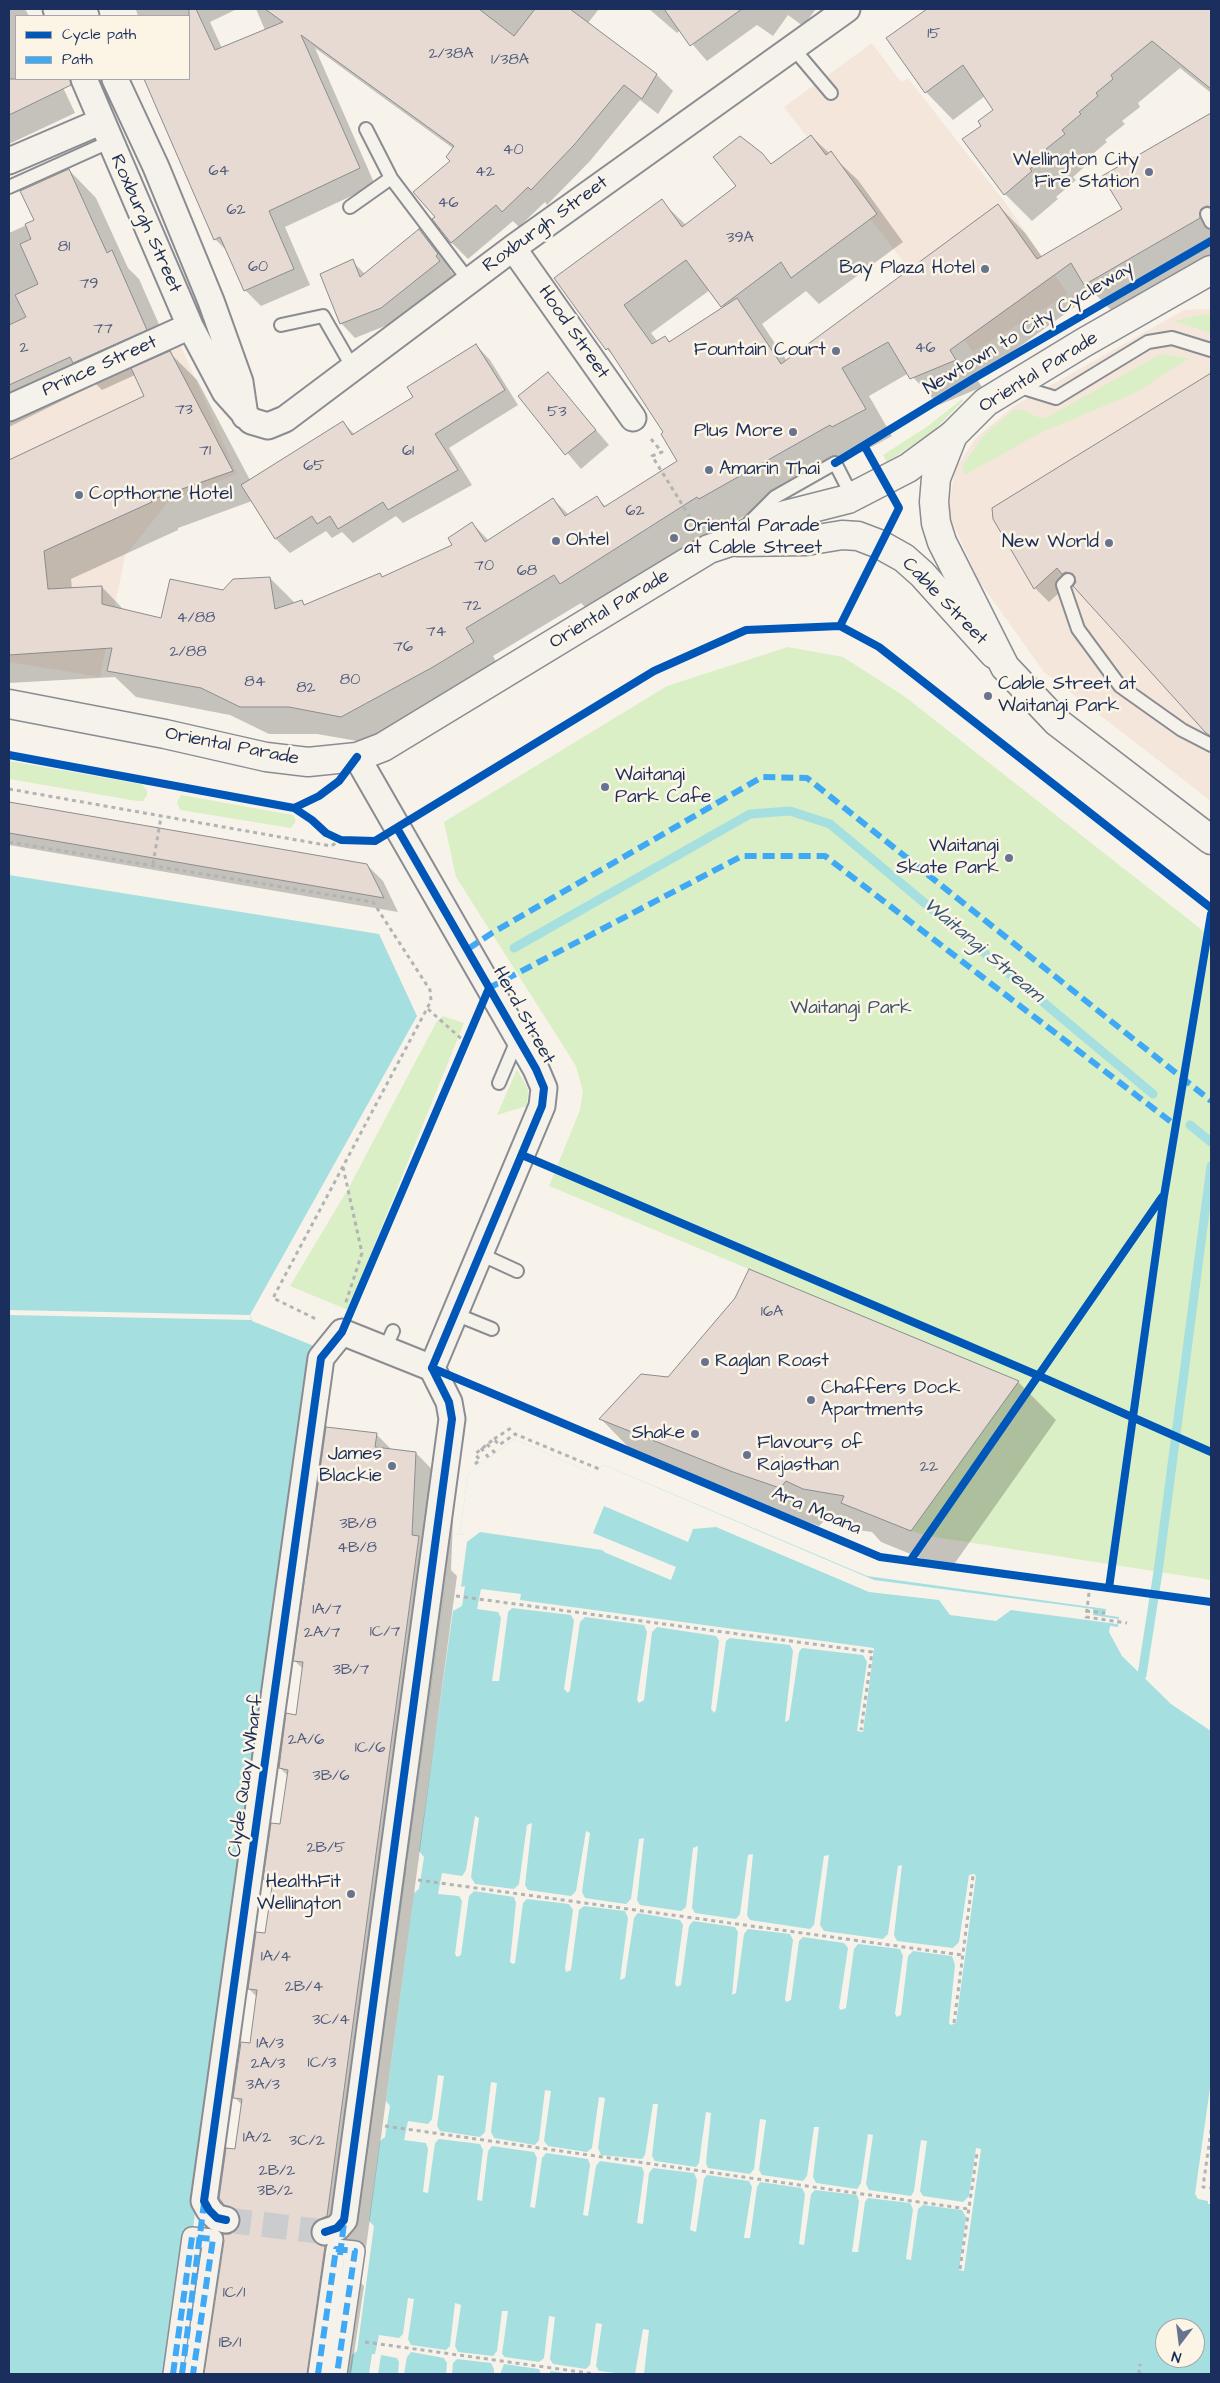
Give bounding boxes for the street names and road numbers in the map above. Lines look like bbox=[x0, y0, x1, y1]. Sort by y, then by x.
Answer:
street label: Roxburgh Street bbox=[104, 151, 186, 297]
street label: Roxburgh Street bbox=[479, 172, 613, 278]
street label: Newtown to City Cycleway bbox=[920, 257, 1138, 401]
street label: Hood Street bbox=[532, 282, 614, 384]
street label: Oriental Parade bbox=[975, 327, 1103, 419]
street label: Prince Street bbox=[39, 331, 161, 403]
street label: Cable Street bbox=[896, 553, 992, 651]
street label: Oriental Parade bbox=[546, 565, 674, 655]
street label: Oriental Parade bbox=[163, 723, 301, 771]
street label: Herd Street bbox=[487, 963, 559, 1069]
street label: Ara Moana bbox=[768, 1483, 864, 1541]
street label: Clyde Quay Wharf bbox=[224, 1693, 270, 1859]

